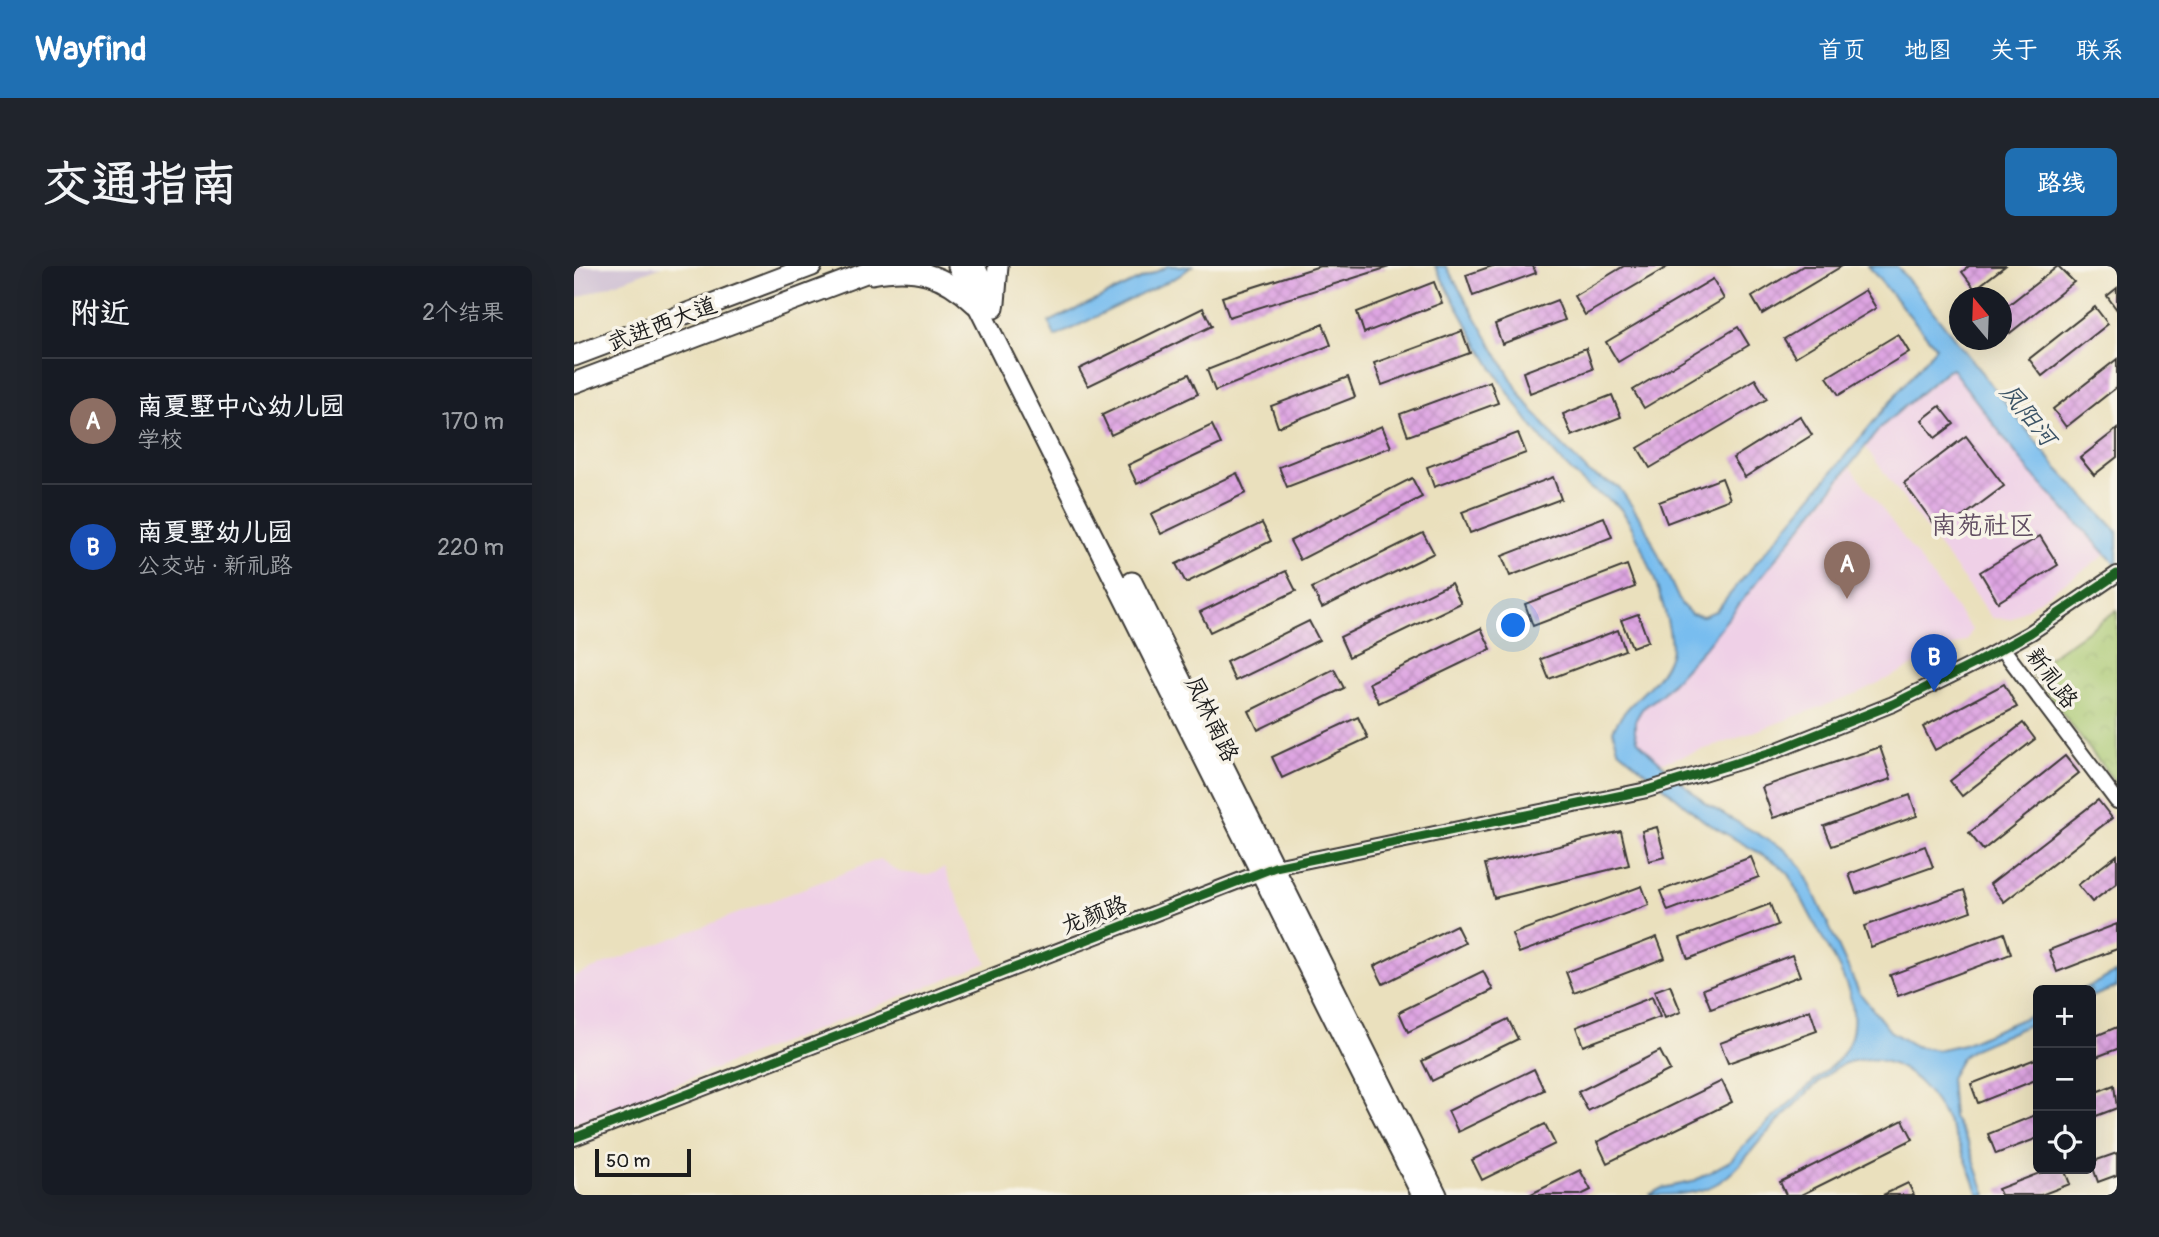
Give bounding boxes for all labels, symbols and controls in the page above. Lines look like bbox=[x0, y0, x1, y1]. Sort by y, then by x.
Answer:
text: Wayfind bbox=[35, 29, 147, 70]
text: 首页 bbox=[1818, 36, 1866, 65]
text: 地图 bbox=[1904, 36, 1952, 65]
text: 关于 bbox=[1990, 36, 2038, 65]
text: 联系 bbox=[2076, 36, 2124, 65]
button: 路线 bbox=[2005, 148, 2117, 216]
text: 交通指南 bbox=[42, 154, 238, 215]
north arrow bbox=[1949, 287, 2012, 350]
street label: 武进西大道 bbox=[603, 290, 721, 358]
text: 附近 bbox=[70, 295, 130, 332]
text: 2个结果 bbox=[422, 298, 504, 327]
water label: 凤阳河 bbox=[1994, 378, 2064, 455]
text: 南夏墅中心幼儿园 bbox=[137, 391, 345, 423]
text: A bbox=[86, 407, 100, 436]
text: 170 m bbox=[442, 407, 504, 436]
text: 学校 bbox=[137, 425, 183, 454]
district label: 南苑社区 bbox=[1931, 510, 2035, 542]
text: 南夏墅幼儿园 bbox=[137, 517, 293, 549]
text: B bbox=[86, 533, 100, 562]
text: 220 m bbox=[437, 533, 504, 562]
pin: A bbox=[1824, 541, 1870, 599]
text: 公交站 · 新礼路 bbox=[137, 551, 292, 580]
your location bbox=[1496, 608, 1530, 642]
pin: B bbox=[1911, 634, 1957, 692]
street label: 新礼路 bbox=[2020, 642, 2084, 714]
street label: 凤林南路 bbox=[1179, 671, 1245, 767]
street label: 龙颜路 bbox=[1057, 889, 1131, 941]
map controls bbox=[2033, 985, 2096, 1174]
button: + bbox=[2033, 985, 2096, 1048]
button: − bbox=[2033, 1048, 2096, 1111]
button: locate bbox=[2033, 1111, 2096, 1174]
scale bar bbox=[595, 1146, 691, 1178]
text: 50 m bbox=[606, 1149, 650, 1173]

